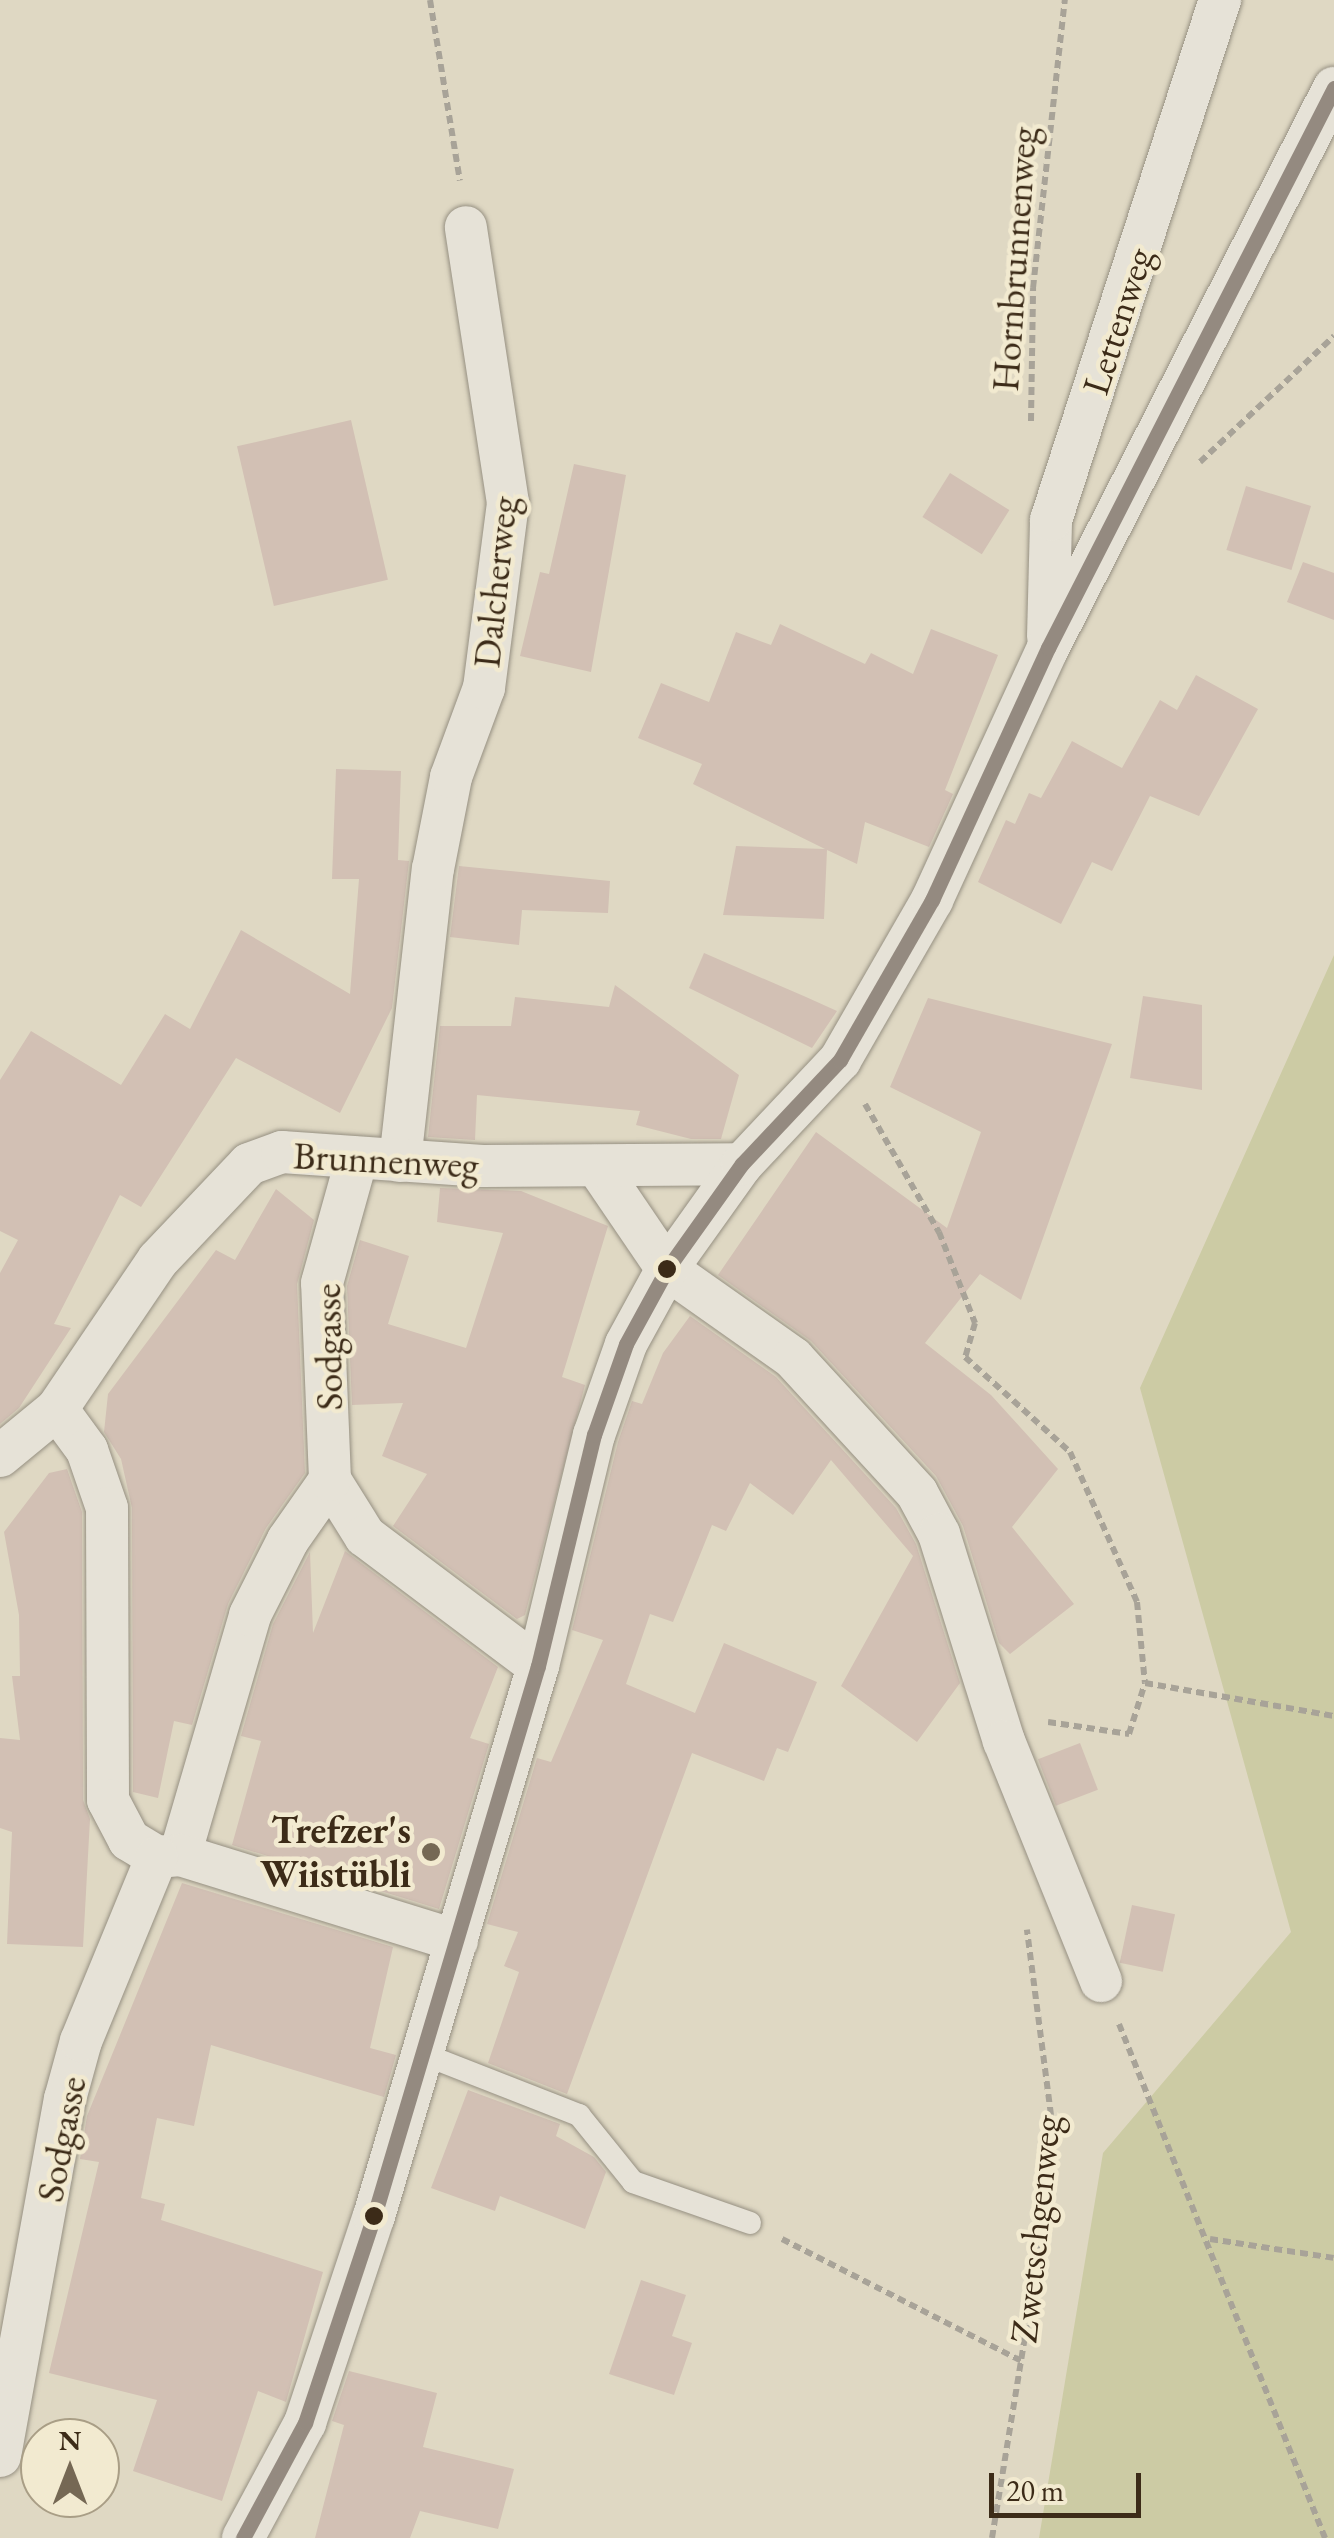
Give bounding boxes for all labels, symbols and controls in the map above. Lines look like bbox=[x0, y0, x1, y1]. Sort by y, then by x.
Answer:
street label: Hornbrunnenweg bbox=[982, 125, 1046, 393]
street label: Lettenweg bbox=[1072, 242, 1162, 400]
street label: Dalcherweg bbox=[463, 494, 527, 670]
street label: Brunnenweg bbox=[292, 1132, 480, 1188]
unlabelled marker bbox=[657, 1259, 677, 1279]
street label: Sodgasse bbox=[304, 1283, 352, 1411]
place label: Trefzer's Wiistübli bbox=[260, 1807, 411, 1896]
marker: Trefzer's Wiistübli bbox=[420, 1841, 442, 1863]
street label: Sodgasse bbox=[27, 2072, 95, 2206]
street label: Zwetschgenweg bbox=[1000, 2113, 1070, 2345]
unlabelled marker bbox=[364, 2206, 384, 2226]
north arrow bbox=[20, 2418, 120, 2518]
text: N bbox=[59, 2422, 81, 2458]
scale bar bbox=[994, 2453, 1146, 2515]
text: 20 m bbox=[1006, 2471, 1064, 2510]

